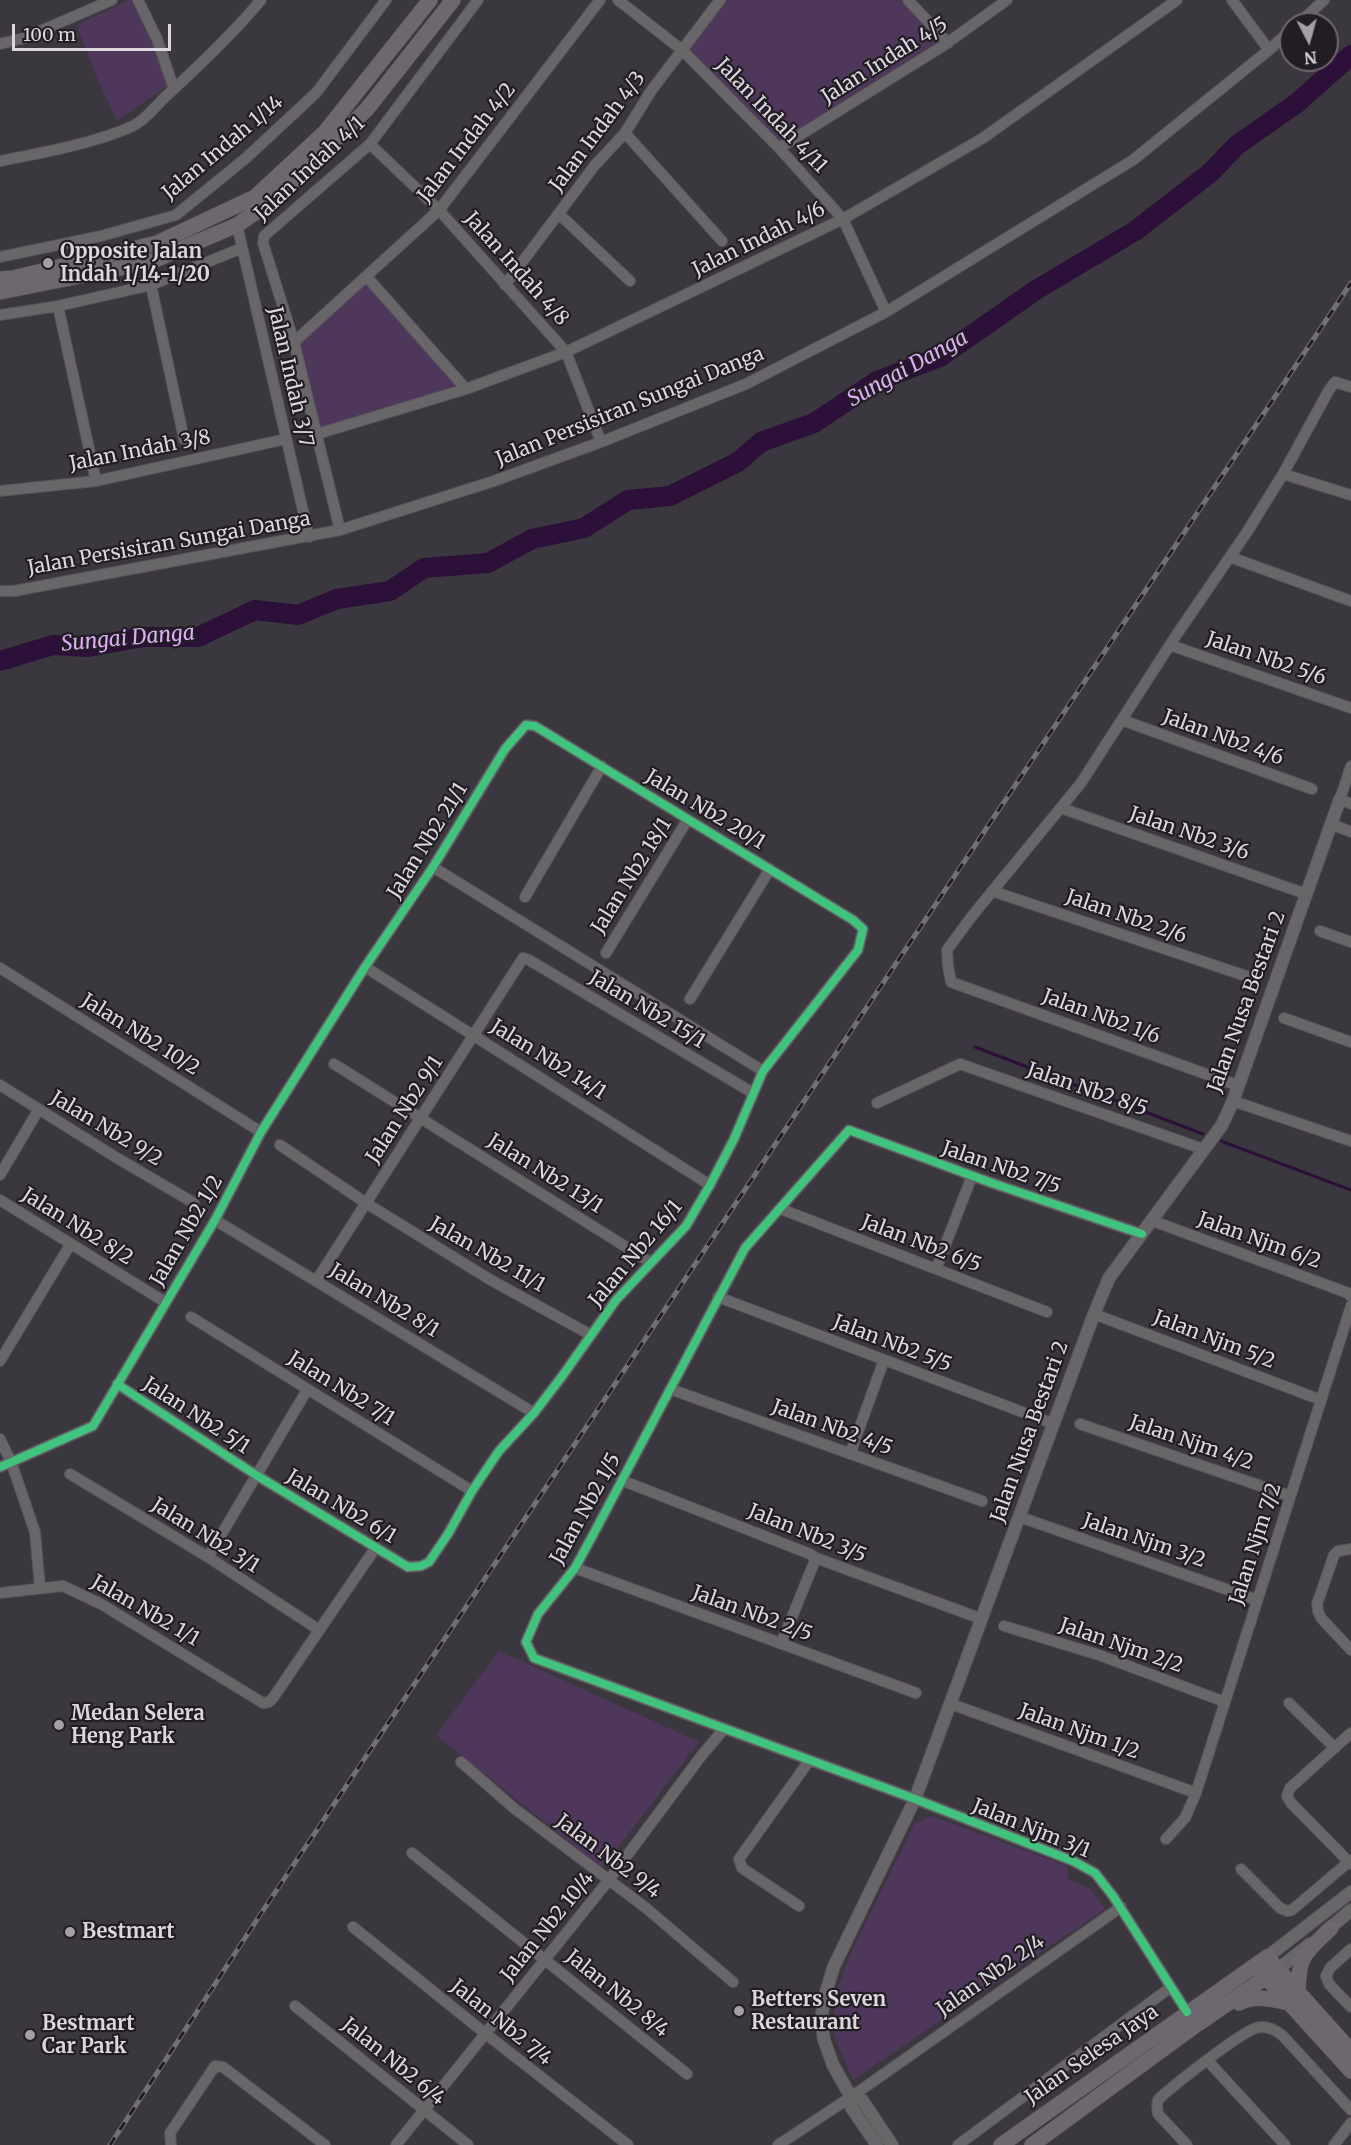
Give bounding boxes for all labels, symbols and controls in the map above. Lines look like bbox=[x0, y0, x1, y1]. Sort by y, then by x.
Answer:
scale bar bbox=[15, 12, 174, 50]
north arrow bbox=[1279, 12, 1339, 72]
street label: Jalan Indah 4/5 bbox=[817, 13, 953, 109]
text: 100 m bbox=[23, 23, 76, 46]
text: N bbox=[1303, 47, 1318, 69]
street label: Jalan Indah 4/11 bbox=[710, 54, 832, 178]
street label: Jalan Indah 4/3 bbox=[545, 67, 651, 197]
street label: Jalan Indah 4/2 bbox=[413, 78, 521, 208]
street label: Jalan Indah 1/14 bbox=[158, 91, 288, 205]
street label: Jalan Indah 4/1 bbox=[250, 112, 370, 226]
street label: Jalan Indah 4/6 bbox=[689, 198, 829, 282]
street label: Jalan Indah 4/8 bbox=[459, 207, 573, 331]
place label: Opposite Jalan Indah 1/14-1/20 bbox=[60, 240, 210, 287]
marker: Opposite Jalan Indah 1/14-1/20 bbox=[41, 256, 55, 270]
street label: Jalan Indah 3/7 bbox=[262, 304, 318, 450]
water label: Sungai Danga bbox=[843, 326, 973, 412]
street label: Jalan Persisiran Sungai Danga bbox=[493, 342, 767, 472]
street label: Jalan Indah 3/8 bbox=[67, 426, 213, 476]
street label: Jalan Persisiran Sungai Danga bbox=[26, 507, 312, 581]
water label: Sungai Danga bbox=[60, 621, 196, 657]
street label: Jalan Nb2 5/6 bbox=[1203, 627, 1329, 691]
street label: Jalan Nb2 4/6 bbox=[1159, 705, 1287, 771]
street label: Jalan Nb2 20/1 bbox=[641, 765, 769, 855]
street label: Jalan Nb2 21/1 bbox=[383, 779, 473, 903]
street label: Jalan Nb2 3/6 bbox=[1126, 802, 1252, 866]
street label: Jalan Nb2 18/1 bbox=[587, 814, 677, 938]
street label: Jalan Nb2 2/6 bbox=[1062, 885, 1190, 949]
street label: Jalan Nusa Bestari 2 bbox=[1203, 908, 1291, 1096]
street label: Jalan Nb2 15/1 bbox=[585, 966, 709, 1054]
street label: Jalan Nb2 1/6 bbox=[1039, 985, 1163, 1049]
street label: Jalan Nb2 10/2 bbox=[76, 989, 204, 1081]
street label: Jalan Nb2 14/1 bbox=[486, 1015, 610, 1105]
street label: Jalan Nb2 9/1 bbox=[361, 1052, 449, 1168]
street label: Jalan Nb2 8/5 bbox=[1024, 1058, 1150, 1122]
street label: Jalan Nb2 9/2 bbox=[46, 1086, 166, 1172]
street label: Jalan Nb2 13/1 bbox=[483, 1129, 607, 1219]
street label: Jalan Nb2 7/5 bbox=[939, 1136, 1063, 1200]
street label: Jalan Nb2 1/2 bbox=[146, 1171, 228, 1291]
street label: Jalan Nb2 8/2 bbox=[17, 1183, 137, 1271]
street label: Jalan Nb2 16/1 bbox=[584, 1196, 688, 1312]
street label: Jalan Njm 6/2 bbox=[1194, 1208, 1324, 1274]
street label: Jalan Nb2 6/5 bbox=[858, 1210, 984, 1278]
street label: Jalan Nb2 11/1 bbox=[425, 1212, 549, 1298]
street label: Jalan Nb2 8/1 bbox=[325, 1259, 443, 1343]
street label: Jalan Njm 5/2 bbox=[1150, 1306, 1278, 1374]
street label: Jalan Nb2 5/5 bbox=[829, 1310, 955, 1378]
street label: Jalan Nusa Bestari 2 bbox=[986, 1338, 1074, 1526]
street label: Jalan Nb2 7/1 bbox=[283, 1347, 399, 1431]
street label: Jalan Nb2 5/1 bbox=[138, 1372, 254, 1460]
street label: Jalan Nb2 4/5 bbox=[768, 1395, 896, 1461]
street label: Jalan Njm 4/2 bbox=[1126, 1411, 1256, 1475]
street label: Jalan Nb2 1/5 bbox=[546, 1449, 626, 1569]
street label: Jalan Nb2 6/1 bbox=[282, 1465, 400, 1549]
street label: Jalan Njm 7/2 bbox=[1225, 1480, 1287, 1608]
street label: Jalan Nb2 3/1 bbox=[147, 1493, 263, 1579]
street label: Jalan Nb2 3/5 bbox=[744, 1499, 870, 1569]
street label: Jalan Njm 3/2 bbox=[1079, 1509, 1209, 1573]
street label: Jalan Nb2 1/1 bbox=[87, 1570, 203, 1652]
street label: Jalan Nb2 2/5 bbox=[689, 1581, 815, 1647]
street label: Jalan Njm 2/2 bbox=[1056, 1614, 1186, 1678]
street label: Jalan Njm 1/2 bbox=[1015, 1699, 1143, 1765]
place label: Medan Selera Heng Park bbox=[71, 1702, 205, 1749]
marker: Medan Selera Heng Park bbox=[52, 1718, 66, 1732]
street label: Jalan Njm 3/1 bbox=[968, 1794, 1094, 1864]
street label: Jalan Nb2 9/4 bbox=[551, 1810, 665, 1904]
street label: Jalan Nb2 10/4 bbox=[496, 1867, 600, 1987]
place label: Bestmart bbox=[82, 1920, 174, 1944]
marker: Bestmart bbox=[63, 1925, 77, 1939]
street label: Jalan Nb2 2/4 bbox=[932, 1930, 1050, 2022]
street label: Jalan Nb2 8/4 bbox=[560, 1945, 674, 2043]
street label: Jalan Nb2 7/4 bbox=[445, 1975, 557, 2071]
place label: Betters Seven Restaurant bbox=[751, 1988, 886, 2035]
street label: Jalan Selesa Jaya bbox=[1021, 2000, 1163, 2110]
marker: Betters Seven Restaurant bbox=[732, 2004, 746, 2018]
place label: Bestmart Car Park bbox=[42, 2012, 134, 2059]
street label: Jalan Nb2 6/4 bbox=[336, 2013, 450, 2111]
marker: Bestmart Car Park bbox=[23, 2028, 37, 2042]

